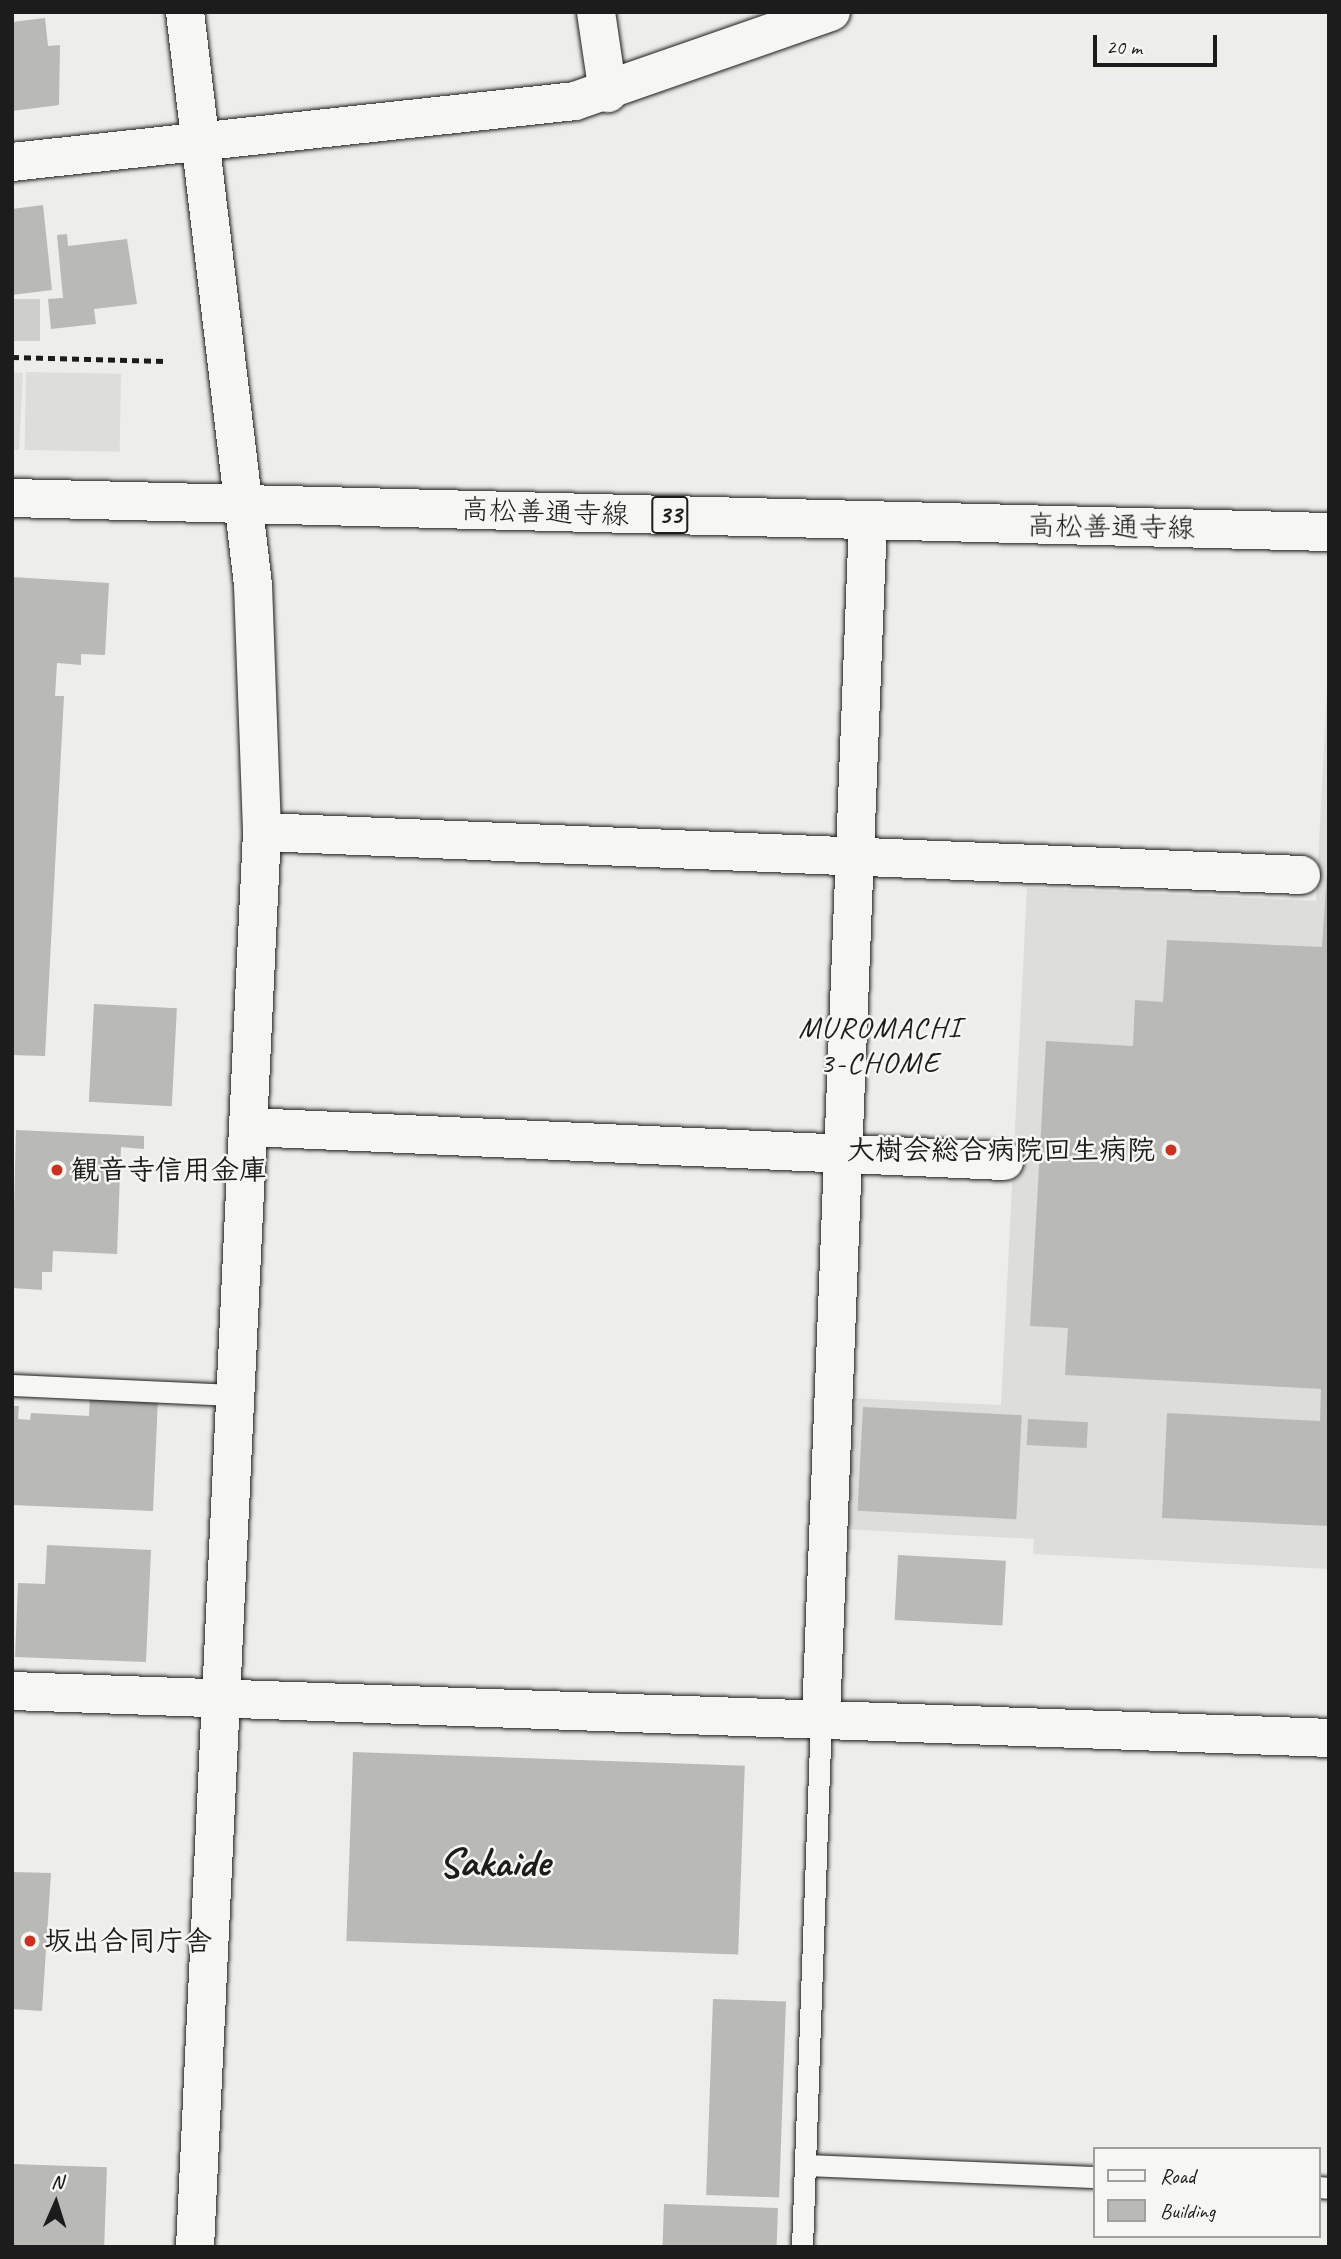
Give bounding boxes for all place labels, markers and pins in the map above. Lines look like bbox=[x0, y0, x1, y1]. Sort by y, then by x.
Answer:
place label: 大樹会総合病院回生病院 bbox=[847, 1133, 1155, 1167]
marker: 大樹会総合病院回生病院 bbox=[1161, 1140, 1181, 1160]
place label: 観音寺信用金庫 bbox=[71, 1153, 267, 1187]
marker: 観音寺信用金庫 bbox=[49, 1162, 65, 1178]
place label: 坂出合同庁舎 bbox=[44, 1924, 212, 1958]
marker: 坂出合同庁舎 bbox=[22, 1933, 38, 1949]

